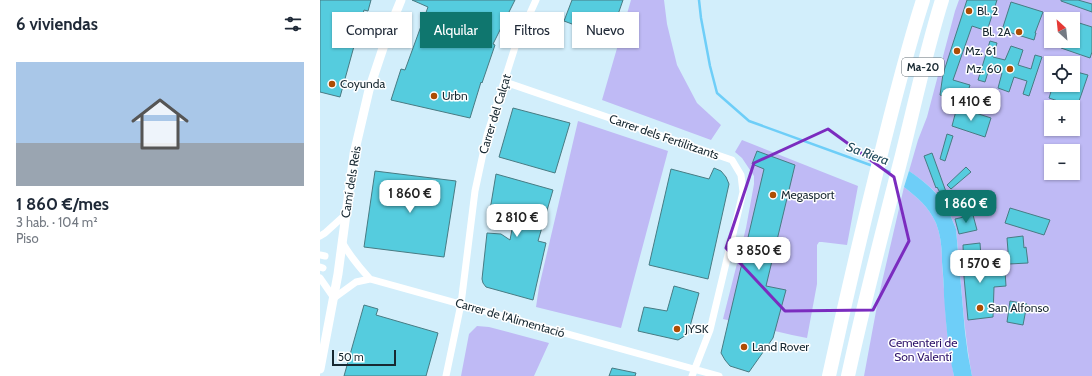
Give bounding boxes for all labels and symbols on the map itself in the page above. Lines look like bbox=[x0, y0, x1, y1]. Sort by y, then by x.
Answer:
place label: Bl. 2 bbox=[977, 3, 998, 18]
marker: Bl. 2 bbox=[964, 6, 974, 16]
north arrow bbox=[1044, 12, 1080, 48]
place label: Bl. 2A bbox=[982, 24, 1012, 39]
marker: Bl. 2A bbox=[1014, 27, 1024, 37]
place label: Mz. 61 bbox=[965, 43, 996, 58]
marker: Mz. 61 bbox=[952, 46, 962, 56]
road number: Ma-20 bbox=[902, 58, 944, 76]
place label: Mz. 60 bbox=[966, 61, 1002, 76]
marker: Mz. 60 bbox=[1005, 64, 1015, 74]
street label: Carrer del Calçat bbox=[475, 72, 514, 156]
place label: Coyunda bbox=[340, 76, 385, 91]
marker: Coyunda bbox=[327, 79, 337, 89]
place label: Urbn bbox=[442, 88, 468, 103]
pin: 1 410 € bbox=[934, 88, 1008, 122]
marker: Urbn bbox=[429, 91, 439, 101]
street label: Carrer dels Fertilitzants bbox=[607, 111, 721, 162]
water label: Sa Riera bbox=[845, 138, 891, 168]
street label: Camí dels Reis bbox=[337, 145, 364, 219]
pin: 1 860 € bbox=[373, 180, 447, 214]
place label: Megasport bbox=[781, 187, 835, 202]
marker: Megasport bbox=[768, 190, 778, 200]
pin: 1 860 € bbox=[929, 190, 1003, 224]
pin: 2 810 € bbox=[480, 204, 554, 238]
pin: 3 850 € bbox=[722, 237, 796, 271]
pin: 1 570 € bbox=[943, 250, 1017, 284]
street label: Carrer de l'Alimentació bbox=[454, 295, 567, 340]
place label: San Alfonso bbox=[988, 300, 1049, 315]
marker: San Alfonso bbox=[975, 303, 985, 313]
place label: JYSK bbox=[684, 321, 709, 336]
marker: JYSK bbox=[672, 324, 682, 334]
park label: Cementeri de Son Valentí bbox=[889, 335, 957, 364]
place label: Land Rover bbox=[752, 339, 809, 354]
marker: Land Rover bbox=[739, 342, 749, 352]
scale bar bbox=[332, 348, 396, 367]

